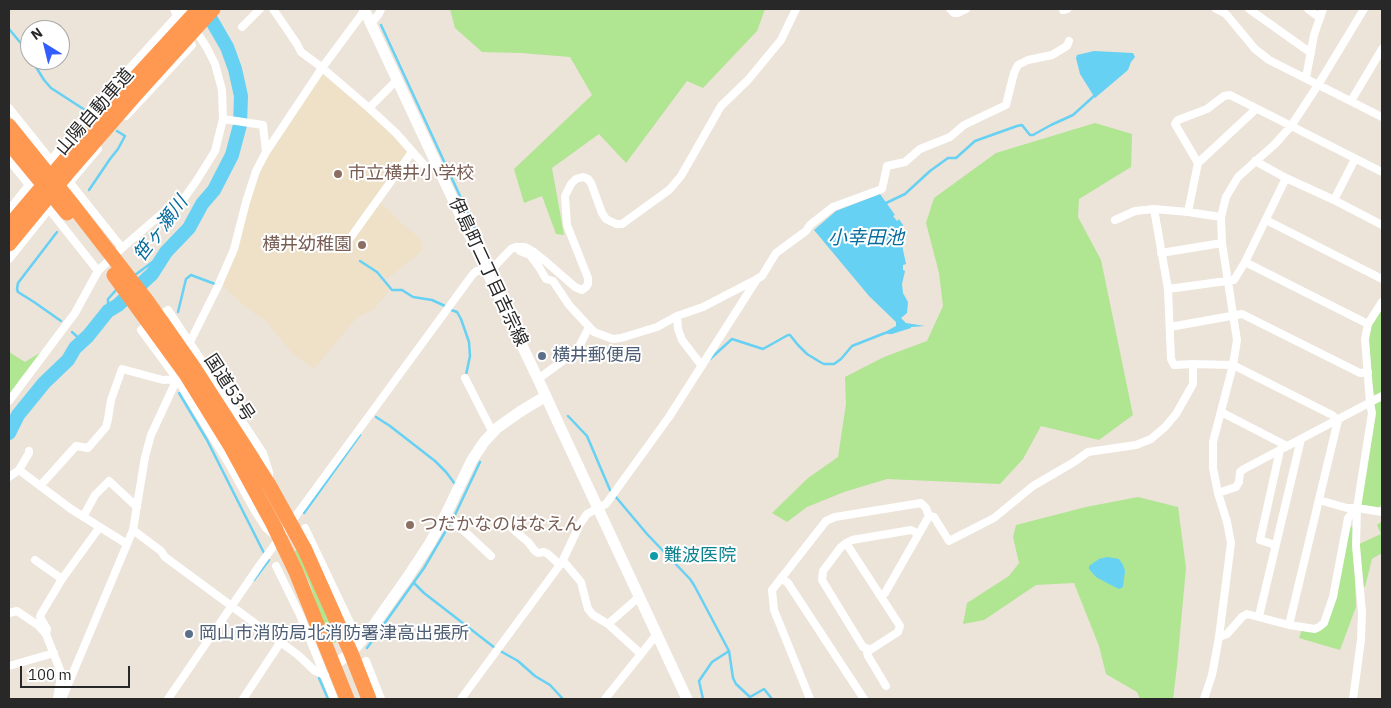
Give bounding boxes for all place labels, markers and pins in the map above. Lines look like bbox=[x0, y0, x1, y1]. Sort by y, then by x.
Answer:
place label: 市立横井小学校 bbox=[348, 163, 474, 185]
marker: 市立横井小学校 bbox=[332, 168, 344, 180]
place label: 横井幼稚園 bbox=[262, 234, 352, 256]
marker: 横井幼稚園 bbox=[356, 239, 368, 251]
place label: 横井郵便局 bbox=[552, 345, 642, 367]
marker: 横井郵便局 bbox=[536, 350, 548, 362]
place label: つだかなのはなえん bbox=[420, 514, 582, 536]
marker: つだかなのはなえん bbox=[404, 519, 416, 531]
place label: 難波医院 bbox=[664, 545, 736, 567]
marker: 難波医院 bbox=[648, 550, 660, 562]
place label: 岡山市消防局北消防署津高出張所 bbox=[199, 623, 469, 645]
marker: 岡山市消防局北消防署津高出張所 bbox=[183, 628, 195, 640]

